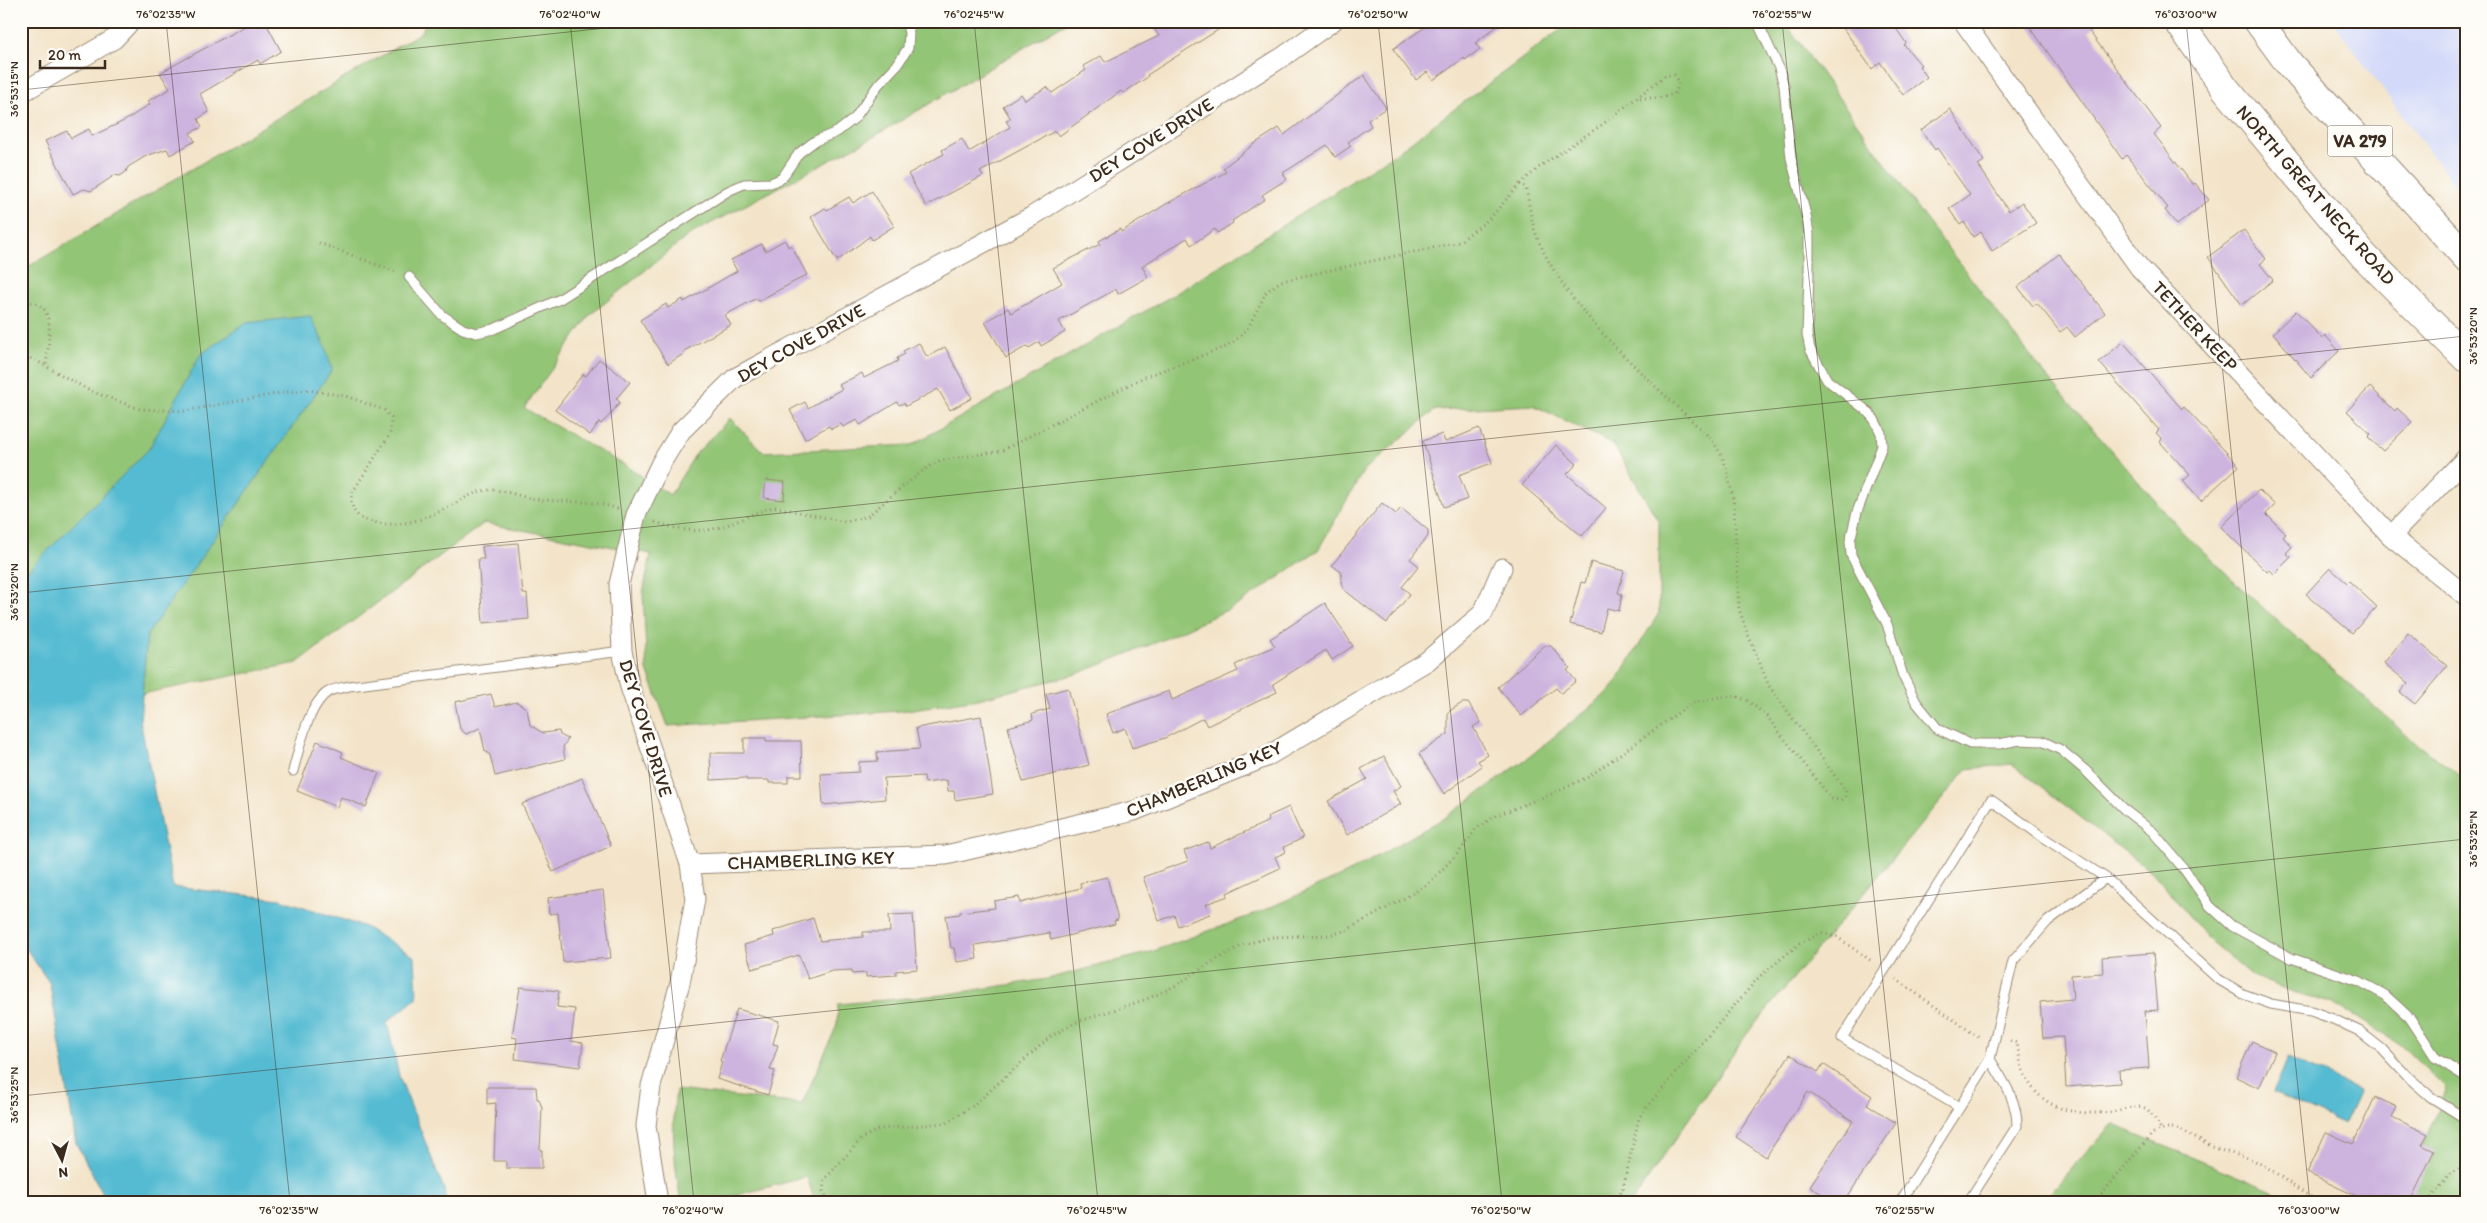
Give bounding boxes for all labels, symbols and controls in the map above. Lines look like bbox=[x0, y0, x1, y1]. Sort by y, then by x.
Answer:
text: 76°02'35"W bbox=[136, 7, 196, 21]
text: 76°02'40"W bbox=[539, 7, 601, 21]
text: 76°02'45"W bbox=[944, 7, 1004, 21]
text: 76°02'50"W bbox=[1348, 7, 1408, 21]
text: 76°02'55"W bbox=[1752, 7, 1812, 21]
text: 76°03'00"W bbox=[2155, 7, 2217, 21]
scale bar bbox=[40, 38, 105, 70]
text: 20 m bbox=[48, 46, 82, 64]
text: 36°53'15"N bbox=[7, 61, 21, 117]
street label: DEY COVE DRIVE bbox=[1084, 92, 1218, 188]
street label: NORTH GREAT NECK ROAD bbox=[2232, 100, 2400, 290]
road number: VA 279 bbox=[2328, 125, 2392, 156]
street label: TETHER KEEP bbox=[2147, 276, 2243, 376]
street label: DEY COVE DRIVE bbox=[733, 298, 869, 388]
text: 36°53'20"N bbox=[2466, 307, 2480, 365]
text: 36°53'20"N bbox=[7, 563, 21, 621]
street label: DEY COVE DRIVE bbox=[614, 656, 678, 800]
street label: CHAMBERLING KEY bbox=[1122, 736, 1286, 822]
text: 36°53'25"N bbox=[2466, 811, 2480, 867]
street label: CHAMBERLING KEY bbox=[727, 846, 895, 874]
text: 36°53'25"N bbox=[7, 1067, 21, 1123]
north arrow bbox=[38, 1136, 88, 1186]
text: N bbox=[58, 1163, 69, 1181]
text: 76°02'35"W bbox=[259, 1203, 319, 1217]
text: 76°02'40"W bbox=[662, 1203, 724, 1217]
text: 76°02'45"W bbox=[1067, 1203, 1127, 1217]
text: 76°02'50"W bbox=[1471, 1203, 1531, 1217]
text: 76°02'55"W bbox=[1875, 1203, 1935, 1217]
text: 76°03'00"W bbox=[2278, 1203, 2340, 1217]

